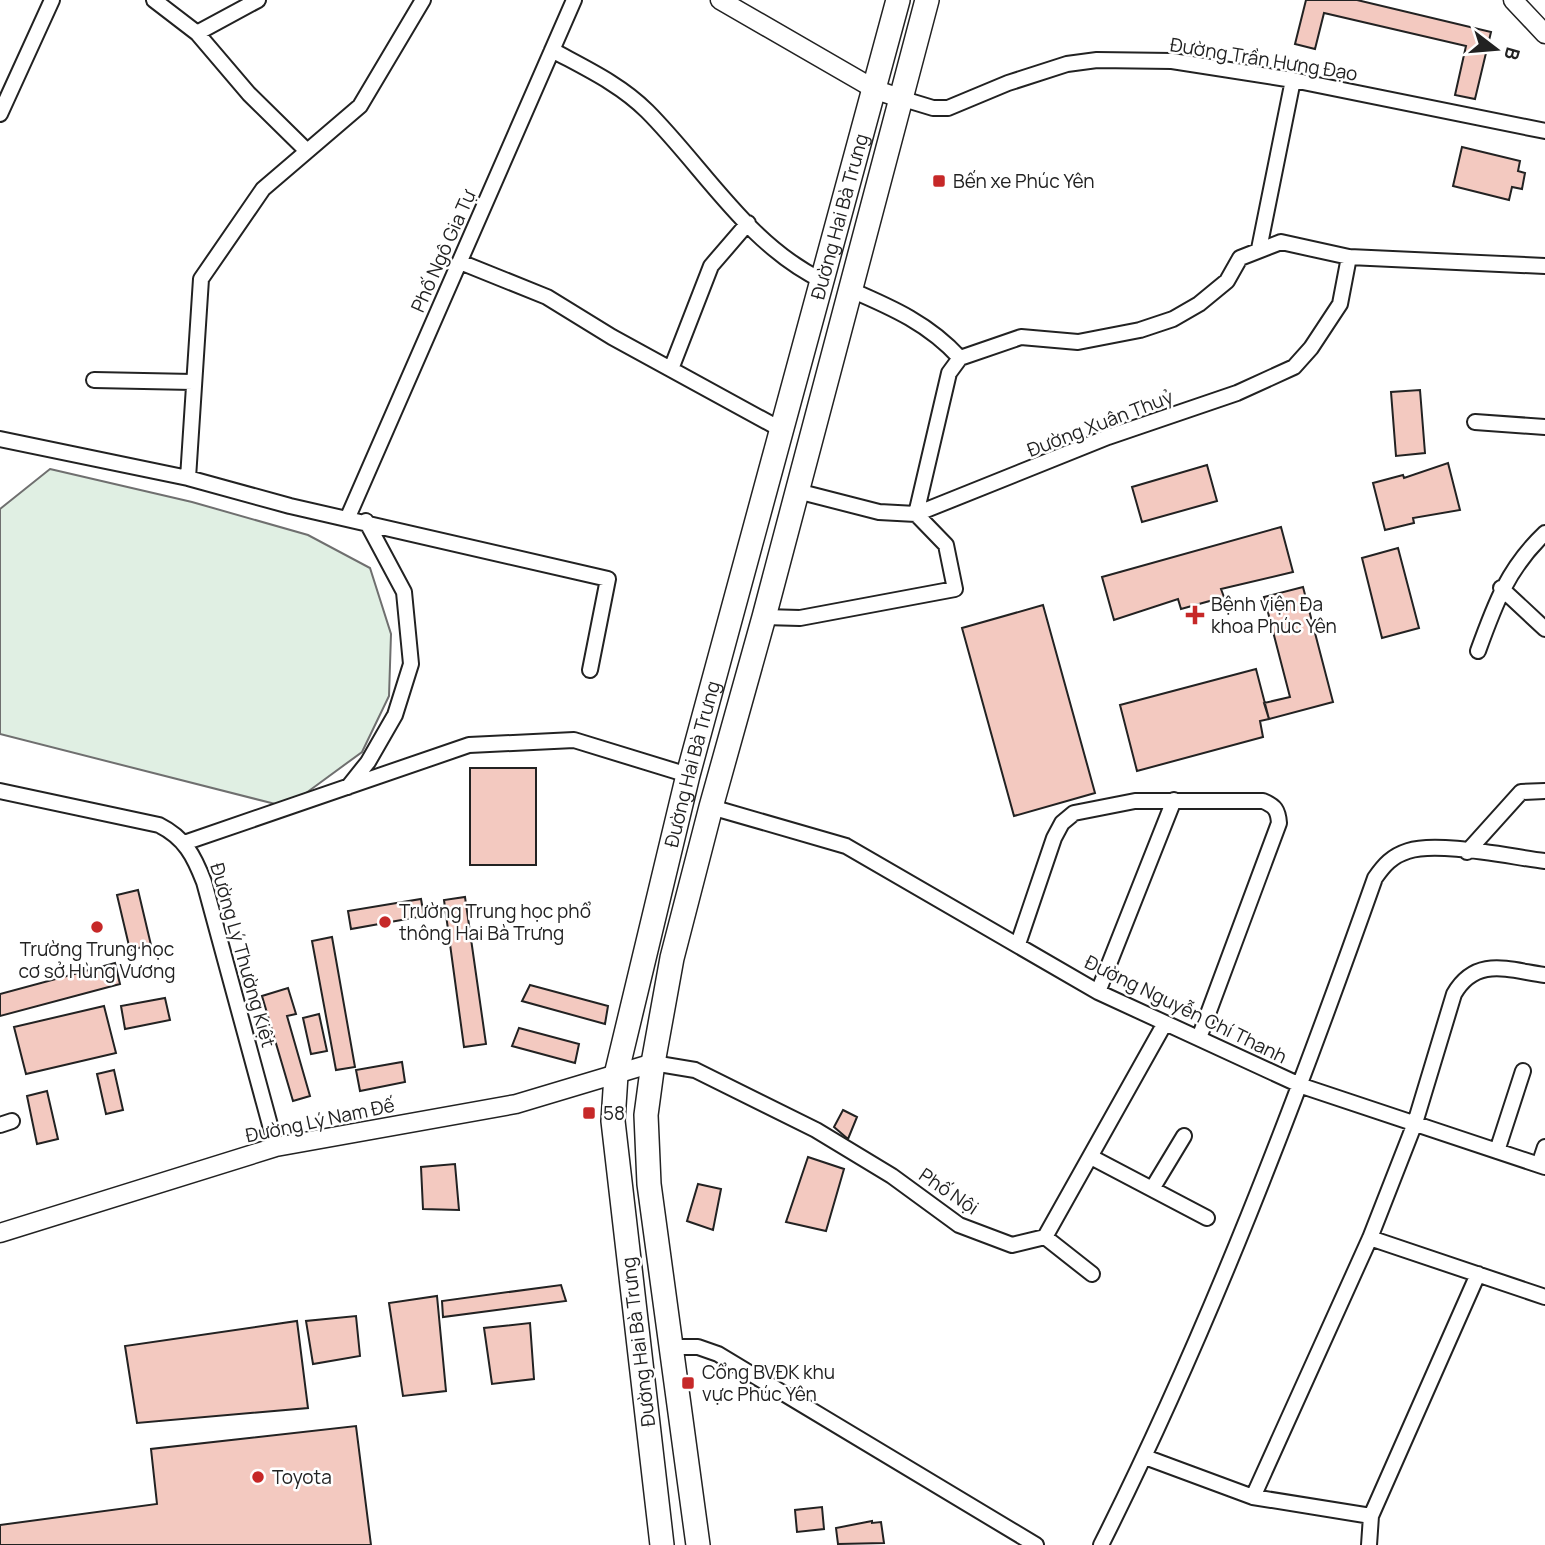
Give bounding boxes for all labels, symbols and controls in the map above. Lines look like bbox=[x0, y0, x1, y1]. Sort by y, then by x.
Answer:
north arrow bbox=[1461, 14, 1531, 84]
street label: Đường Trần Hưng Đạo bbox=[1168, 31, 1360, 87]
text: B bbox=[1498, 44, 1526, 63]
street label: Đường Hai Bà Trưng bbox=[804, 131, 874, 302]
place label: Bến xe Phúc Yên bbox=[953, 168, 1095, 194]
marker: Bến xe Phúc Yên bbox=[931, 173, 947, 189]
street label: Phố Ngô Gia Tự bbox=[404, 185, 482, 316]
street label: Đường Xuân Thuỷ bbox=[1023, 383, 1177, 463]
place label: Bệnh viện Đa khoa Phúc Yên bbox=[1211, 591, 1337, 639]
marker: Bệnh viện Đa khoa Phúc Yên bbox=[1185, 605, 1205, 625]
street label: Đường Hai Bà Trưng bbox=[658, 678, 726, 850]
street label: Đường Lý Thường Kiệt bbox=[204, 860, 282, 1050]
place label: Trường Trung học phổ thông Hai Bà Trưng bbox=[399, 898, 591, 946]
marker: Trường Trung học phổ thông Hai Bà Trưng bbox=[377, 914, 393, 930]
marker: Trường Trung học cơ sở Hùng Vương bbox=[89, 919, 105, 935]
place label: Trường Trung học cơ sở Hùng Vương bbox=[19, 936, 175, 984]
street label: Đường Nguyễn Chí Thanh bbox=[1081, 949, 1291, 1069]
street label: Đường Lý Nam Đế bbox=[243, 1092, 397, 1148]
place label: 58 bbox=[603, 1100, 625, 1126]
marker: 58 bbox=[581, 1105, 597, 1121]
street label: Phố Nội bbox=[914, 1162, 984, 1220]
street label: Đường Hai Bà Trưng bbox=[615, 1256, 661, 1428]
place label: Cổng BVĐK khu vực Phúc Yên bbox=[702, 1359, 835, 1407]
marker: Cổng BVĐK khu vực Phúc Yên bbox=[680, 1375, 696, 1391]
place label: Toyota bbox=[272, 1464, 332, 1490]
marker: Toyota bbox=[250, 1469, 266, 1485]

